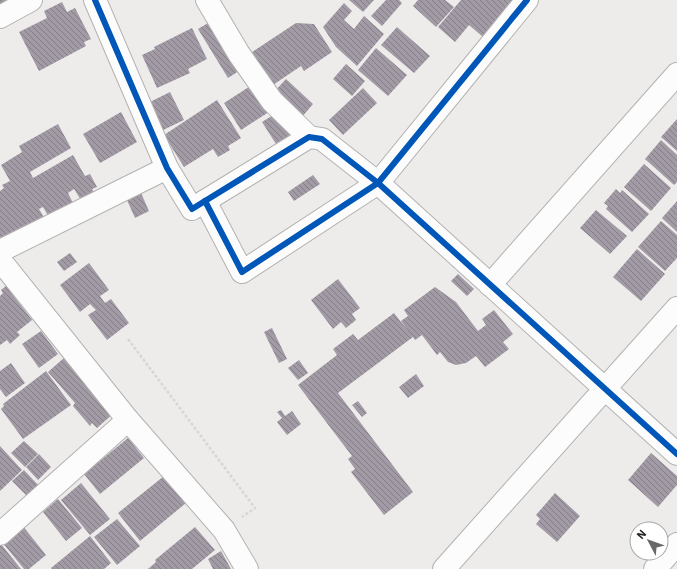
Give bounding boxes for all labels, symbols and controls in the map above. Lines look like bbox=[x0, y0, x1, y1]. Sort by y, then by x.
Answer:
north arrow bbox=[629, 521, 669, 561]
text: N bbox=[634, 527, 649, 542]

